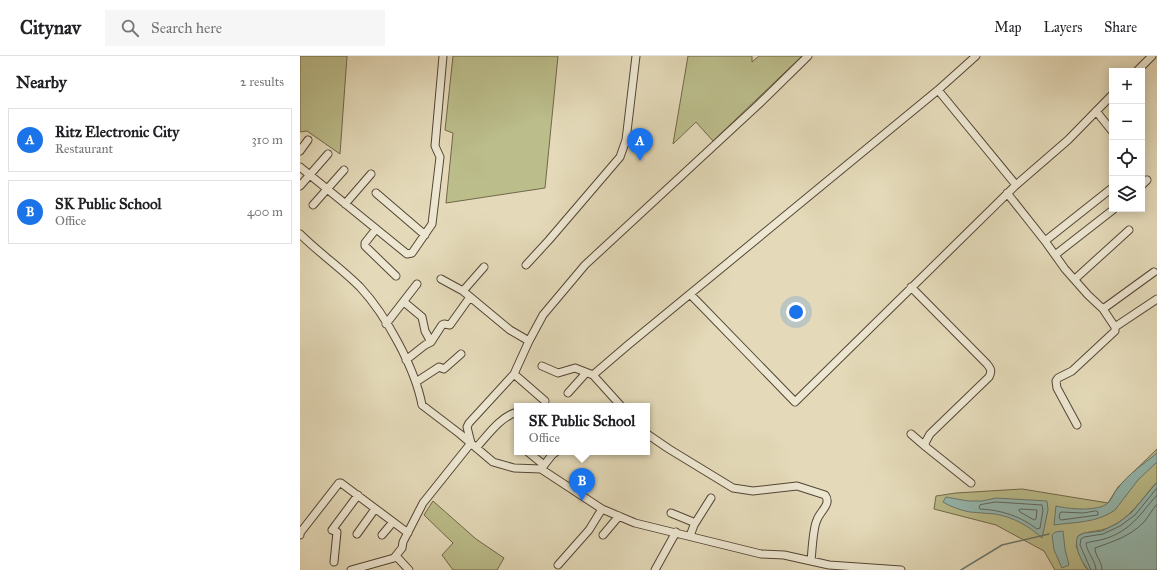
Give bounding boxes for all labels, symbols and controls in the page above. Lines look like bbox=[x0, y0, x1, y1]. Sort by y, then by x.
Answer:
search box bbox=[105, 10, 385, 46]
text: Citynav bbox=[20, 16, 81, 39]
icon: search bbox=[119, 17, 141, 39]
text: Search here bbox=[151, 19, 222, 37]
text: Map bbox=[994, 19, 1022, 36]
text: Layers bbox=[1044, 19, 1082, 36]
text: Share bbox=[1104, 19, 1137, 36]
map controls bbox=[1109, 68, 1145, 212]
button: + bbox=[1109, 68, 1145, 104]
text: Nearby bbox=[16, 72, 67, 93]
text: 2 results bbox=[240, 74, 284, 90]
button: − bbox=[1109, 104, 1145, 140]
text: Ritz Electronic City bbox=[55, 123, 179, 141]
pin: A bbox=[627, 128, 653, 161]
text: A bbox=[26, 132, 34, 148]
text: 310 m bbox=[251, 132, 283, 148]
button: locate bbox=[1109, 140, 1145, 176]
text: Restaurant bbox=[55, 141, 113, 157]
button: layers bbox=[1109, 176, 1145, 212]
text: SK Public School bbox=[55, 195, 162, 213]
text: B bbox=[26, 204, 34, 220]
text: 400 m bbox=[247, 204, 283, 220]
text: Office bbox=[55, 213, 86, 229]
your location bbox=[786, 302, 806, 322]
popup bbox=[514, 403, 650, 455]
text: SK Public School bbox=[529, 412, 635, 430]
text: Office bbox=[529, 430, 560, 446]
pin: B bbox=[569, 468, 595, 501]

